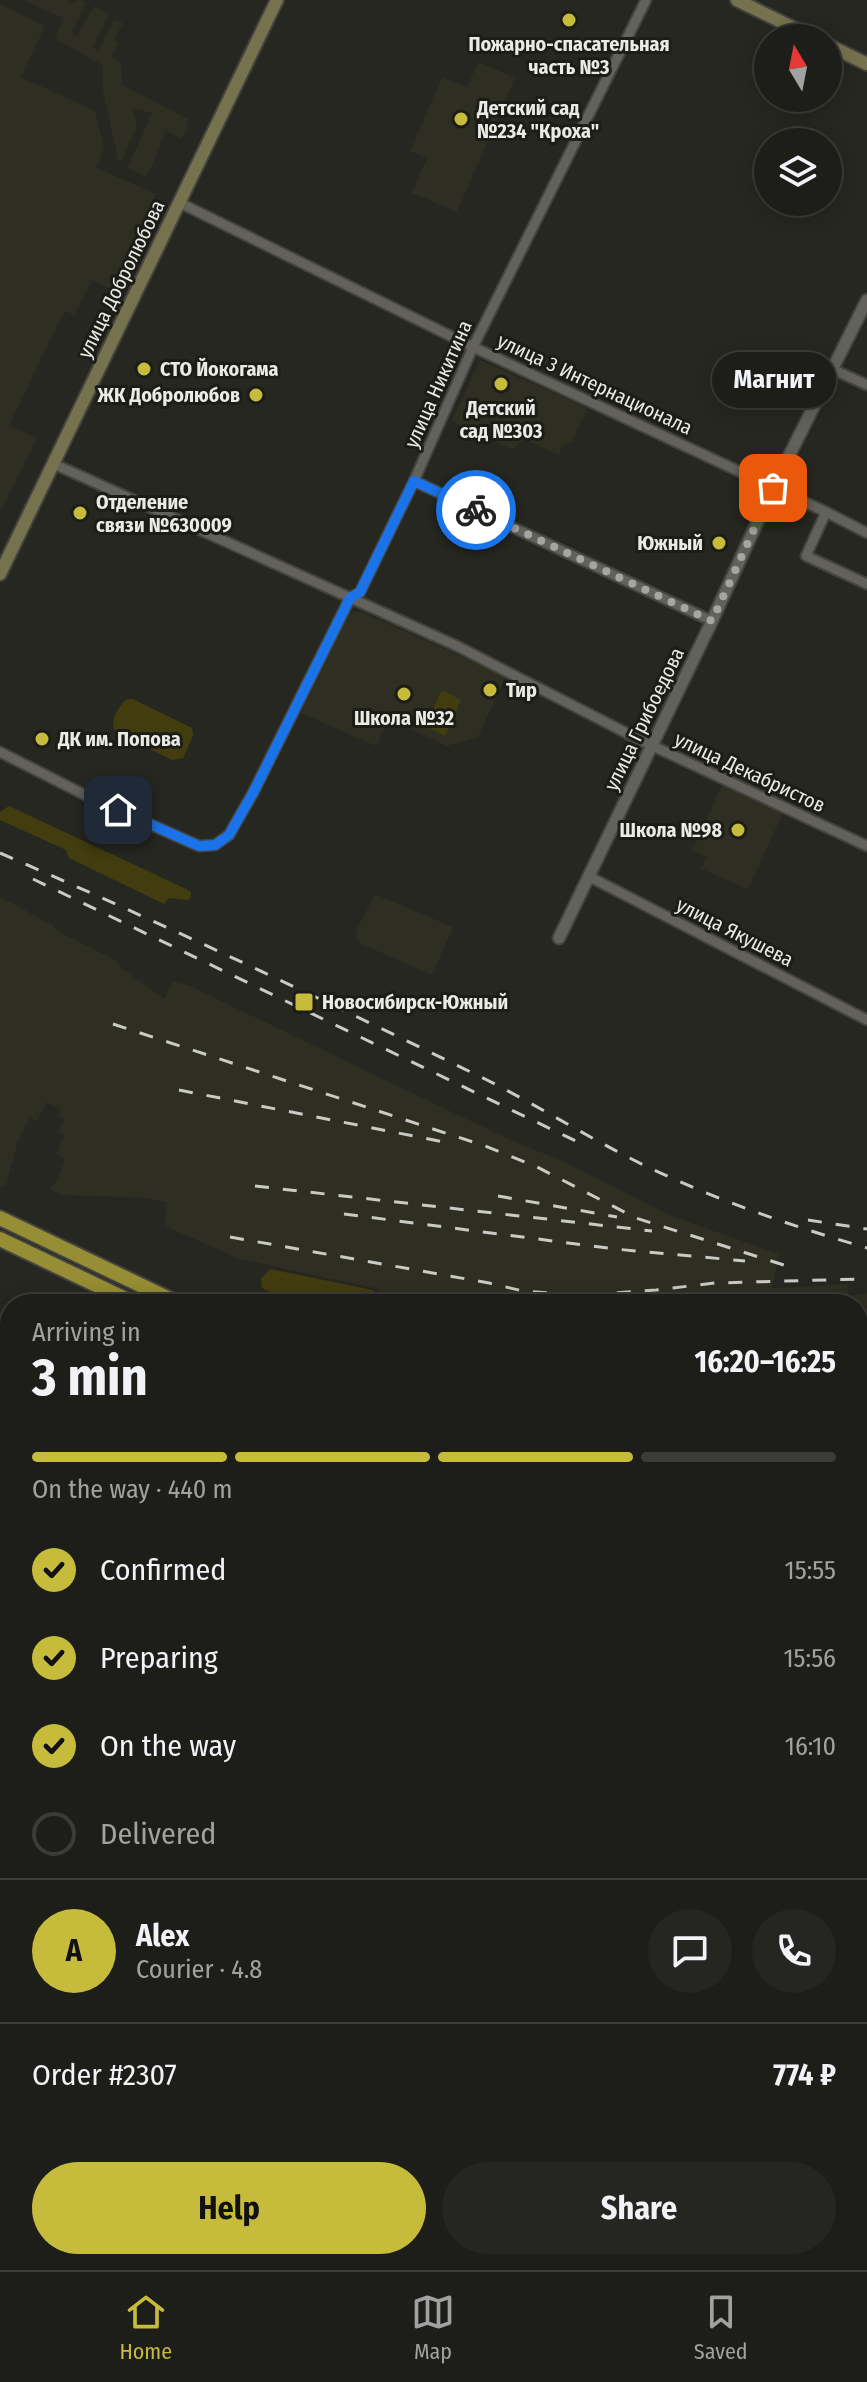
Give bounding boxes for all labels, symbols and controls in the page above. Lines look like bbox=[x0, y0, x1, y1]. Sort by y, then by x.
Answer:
marker: Пожарно-спасательная часть №3 bbox=[560, 11, 578, 29]
north arrow bbox=[754, 24, 842, 112]
map controls bbox=[754, 24, 842, 216]
place label: Пожарно-спасательная часть №3 bbox=[468, 32, 670, 79]
place label: Детский сад №234 "Кроха" bbox=[476, 96, 599, 143]
marker: Детский сад №234 "Кроха" bbox=[452, 110, 470, 128]
button: layers bbox=[754, 128, 842, 216]
street label: улица Добролюбова bbox=[72, 196, 170, 362]
street label: улица Никитина bbox=[399, 316, 477, 452]
street label: улица 3 Интернационала bbox=[494, 328, 696, 440]
callout: Магнит bbox=[711, 352, 835, 408]
place label: СТО Йокогама bbox=[160, 357, 279, 381]
marker: СТО Йокогама bbox=[135, 360, 153, 378]
text: Магнит bbox=[734, 364, 814, 395]
marker: Детский сад №303 bbox=[492, 375, 510, 393]
place label: ЖК Добролюбов bbox=[97, 383, 240, 407]
marker: ЖК Добролюбов bbox=[247, 386, 265, 404]
place label: Детский сад №303 bbox=[460, 396, 542, 443]
pin bbox=[739, 454, 807, 522]
icon: bag bbox=[751, 466, 795, 510]
courier bbox=[436, 470, 516, 550]
icon: bike bbox=[454, 488, 498, 532]
place label: Отделение связи №630009 bbox=[96, 490, 232, 537]
marker: Отделение связи №630009 bbox=[71, 504, 89, 522]
place label: Южный bbox=[637, 531, 703, 555]
marker: Южный bbox=[710, 534, 728, 552]
street label: улица Грибоедова bbox=[599, 644, 689, 794]
place label: Тир bbox=[506, 678, 537, 702]
marker: Тир bbox=[481, 681, 499, 699]
marker: Школа №32 bbox=[395, 685, 413, 703]
place label: Школа №32 bbox=[354, 706, 454, 730]
place label: ДК им. Попова bbox=[57, 727, 181, 751]
street label: улица Декабристов bbox=[671, 727, 829, 817]
marker: ДК им. Попова bbox=[33, 730, 51, 748]
pin bbox=[84, 776, 152, 844]
icon: home bbox=[96, 788, 140, 832]
place label: Школа №98 bbox=[620, 818, 722, 842]
marker: Школа №98 bbox=[729, 821, 747, 839]
street label: улица Якушева bbox=[673, 892, 797, 972]
place label: Новосибирск-Южный bbox=[322, 990, 508, 1014]
marker: Новосибирск-Южный bbox=[293, 991, 315, 1013]
text: Arriving in bbox=[32, 1317, 141, 1348]
text: 16:20–16:25 bbox=[694, 1344, 836, 1380]
text: 3 min bbox=[32, 1346, 148, 1409]
text: On the way · 440 m bbox=[32, 1474, 233, 1505]
icon: check bbox=[32, 1548, 76, 1592]
text: Confirmed bbox=[100, 1552, 226, 1588]
text: 15:55 bbox=[785, 1555, 836, 1586]
icon: check bbox=[32, 1636, 76, 1680]
text: Preparing bbox=[100, 1640, 218, 1676]
text: 15:56 bbox=[783, 1643, 836, 1674]
icon: check bbox=[32, 1724, 76, 1768]
text: On the way bbox=[100, 1728, 236, 1764]
text: 16:10 bbox=[785, 1731, 836, 1762]
text: Delivered bbox=[100, 1816, 216, 1852]
button: chat bbox=[648, 1909, 732, 1993]
button: phone bbox=[752, 1909, 836, 1993]
text: Alex bbox=[136, 1918, 189, 1954]
text: A bbox=[66, 1933, 82, 1969]
text: Courier · 4.8 bbox=[136, 1954, 262, 1985]
text: Order #2307 bbox=[32, 2057, 177, 2093]
text: 774 ₽ bbox=[773, 2057, 836, 2093]
button: Help bbox=[32, 2162, 426, 2254]
button: Share bbox=[442, 2162, 836, 2254]
tab: Home bbox=[119, 2290, 172, 2365]
tab: Map bbox=[411, 2290, 455, 2365]
tab: Saved bbox=[694, 2290, 748, 2365]

